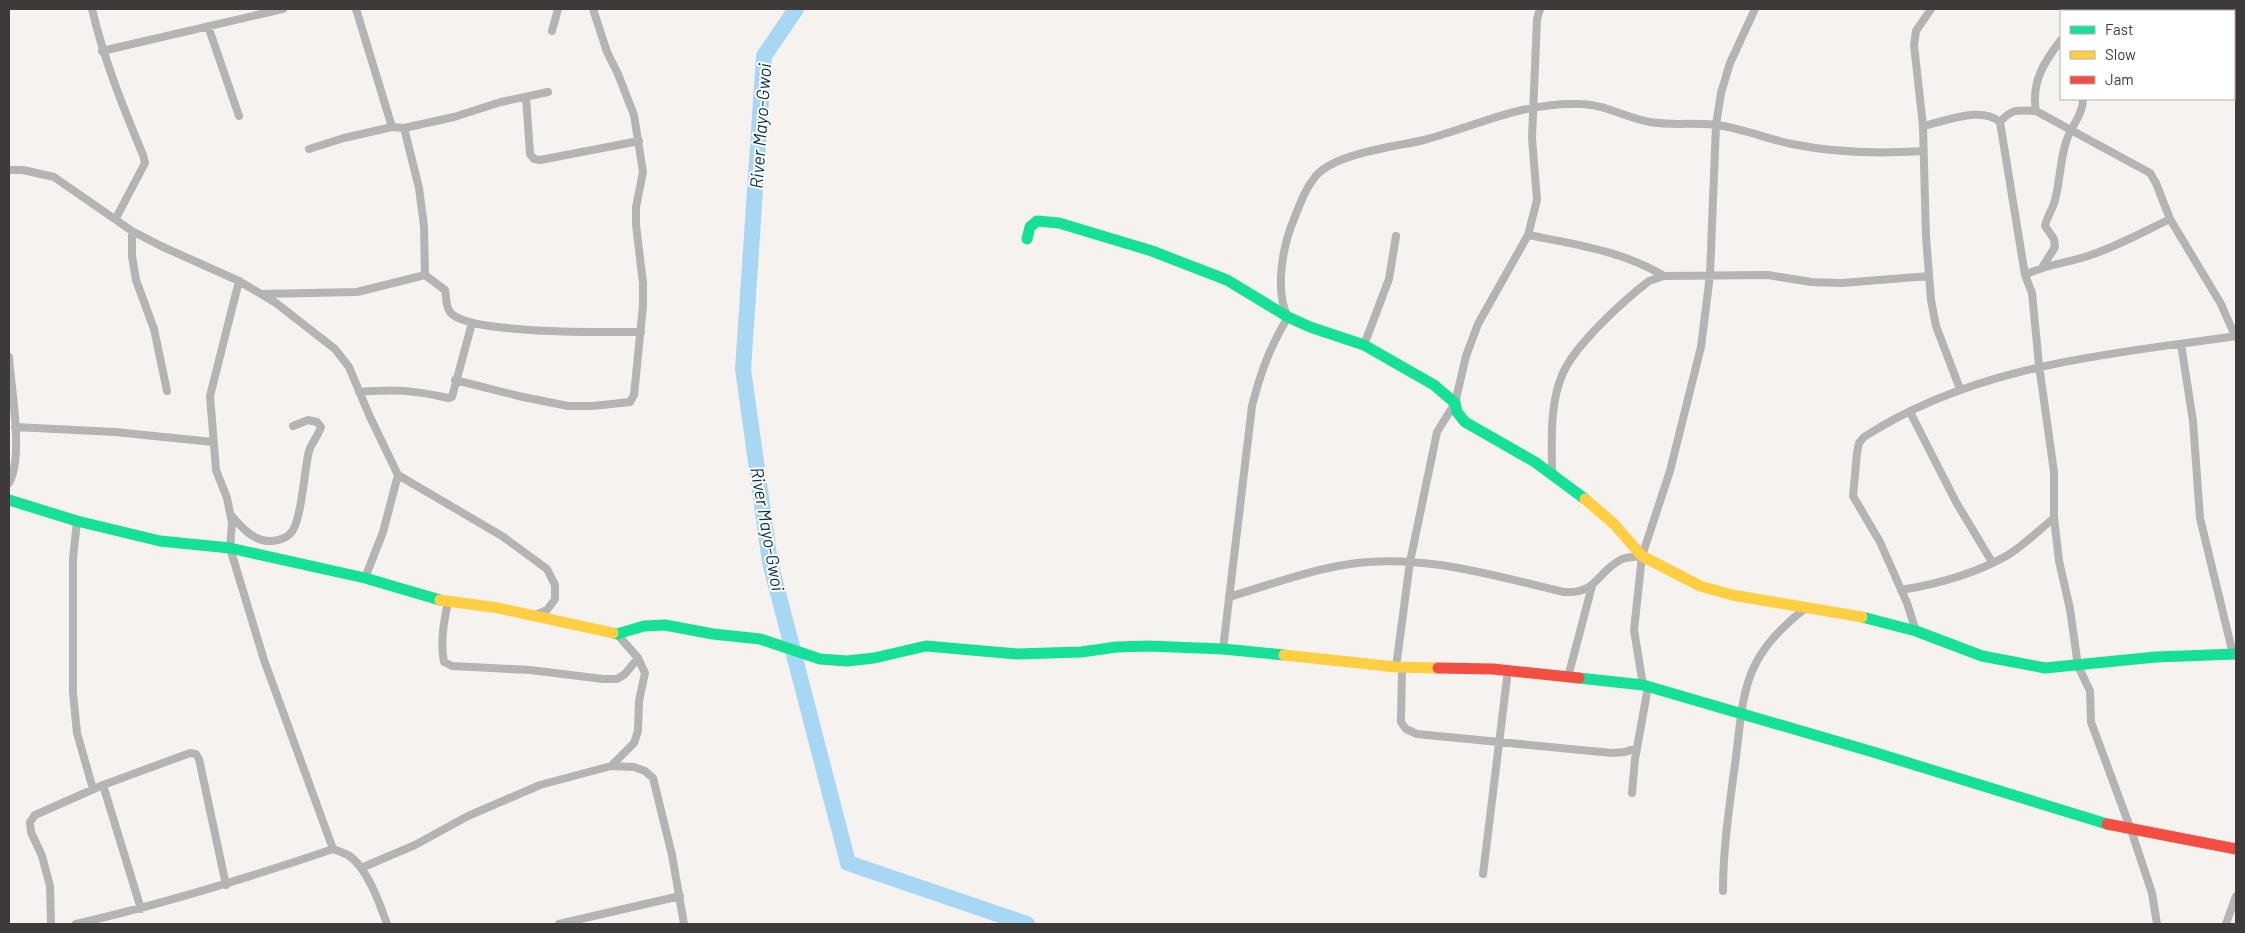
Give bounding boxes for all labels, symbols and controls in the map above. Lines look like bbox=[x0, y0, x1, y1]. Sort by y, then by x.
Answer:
legend bbox=[2060, 10, 2235, 100]
text: Fast bbox=[2105, 20, 2133, 38]
text: Slow bbox=[2105, 45, 2136, 63]
water label: River Mayo-Gwoi bbox=[745, 62, 775, 189]
text: Jam bbox=[2105, 70, 2134, 88]
water label: River Mayo-Gwoi bbox=[746, 465, 790, 593]

